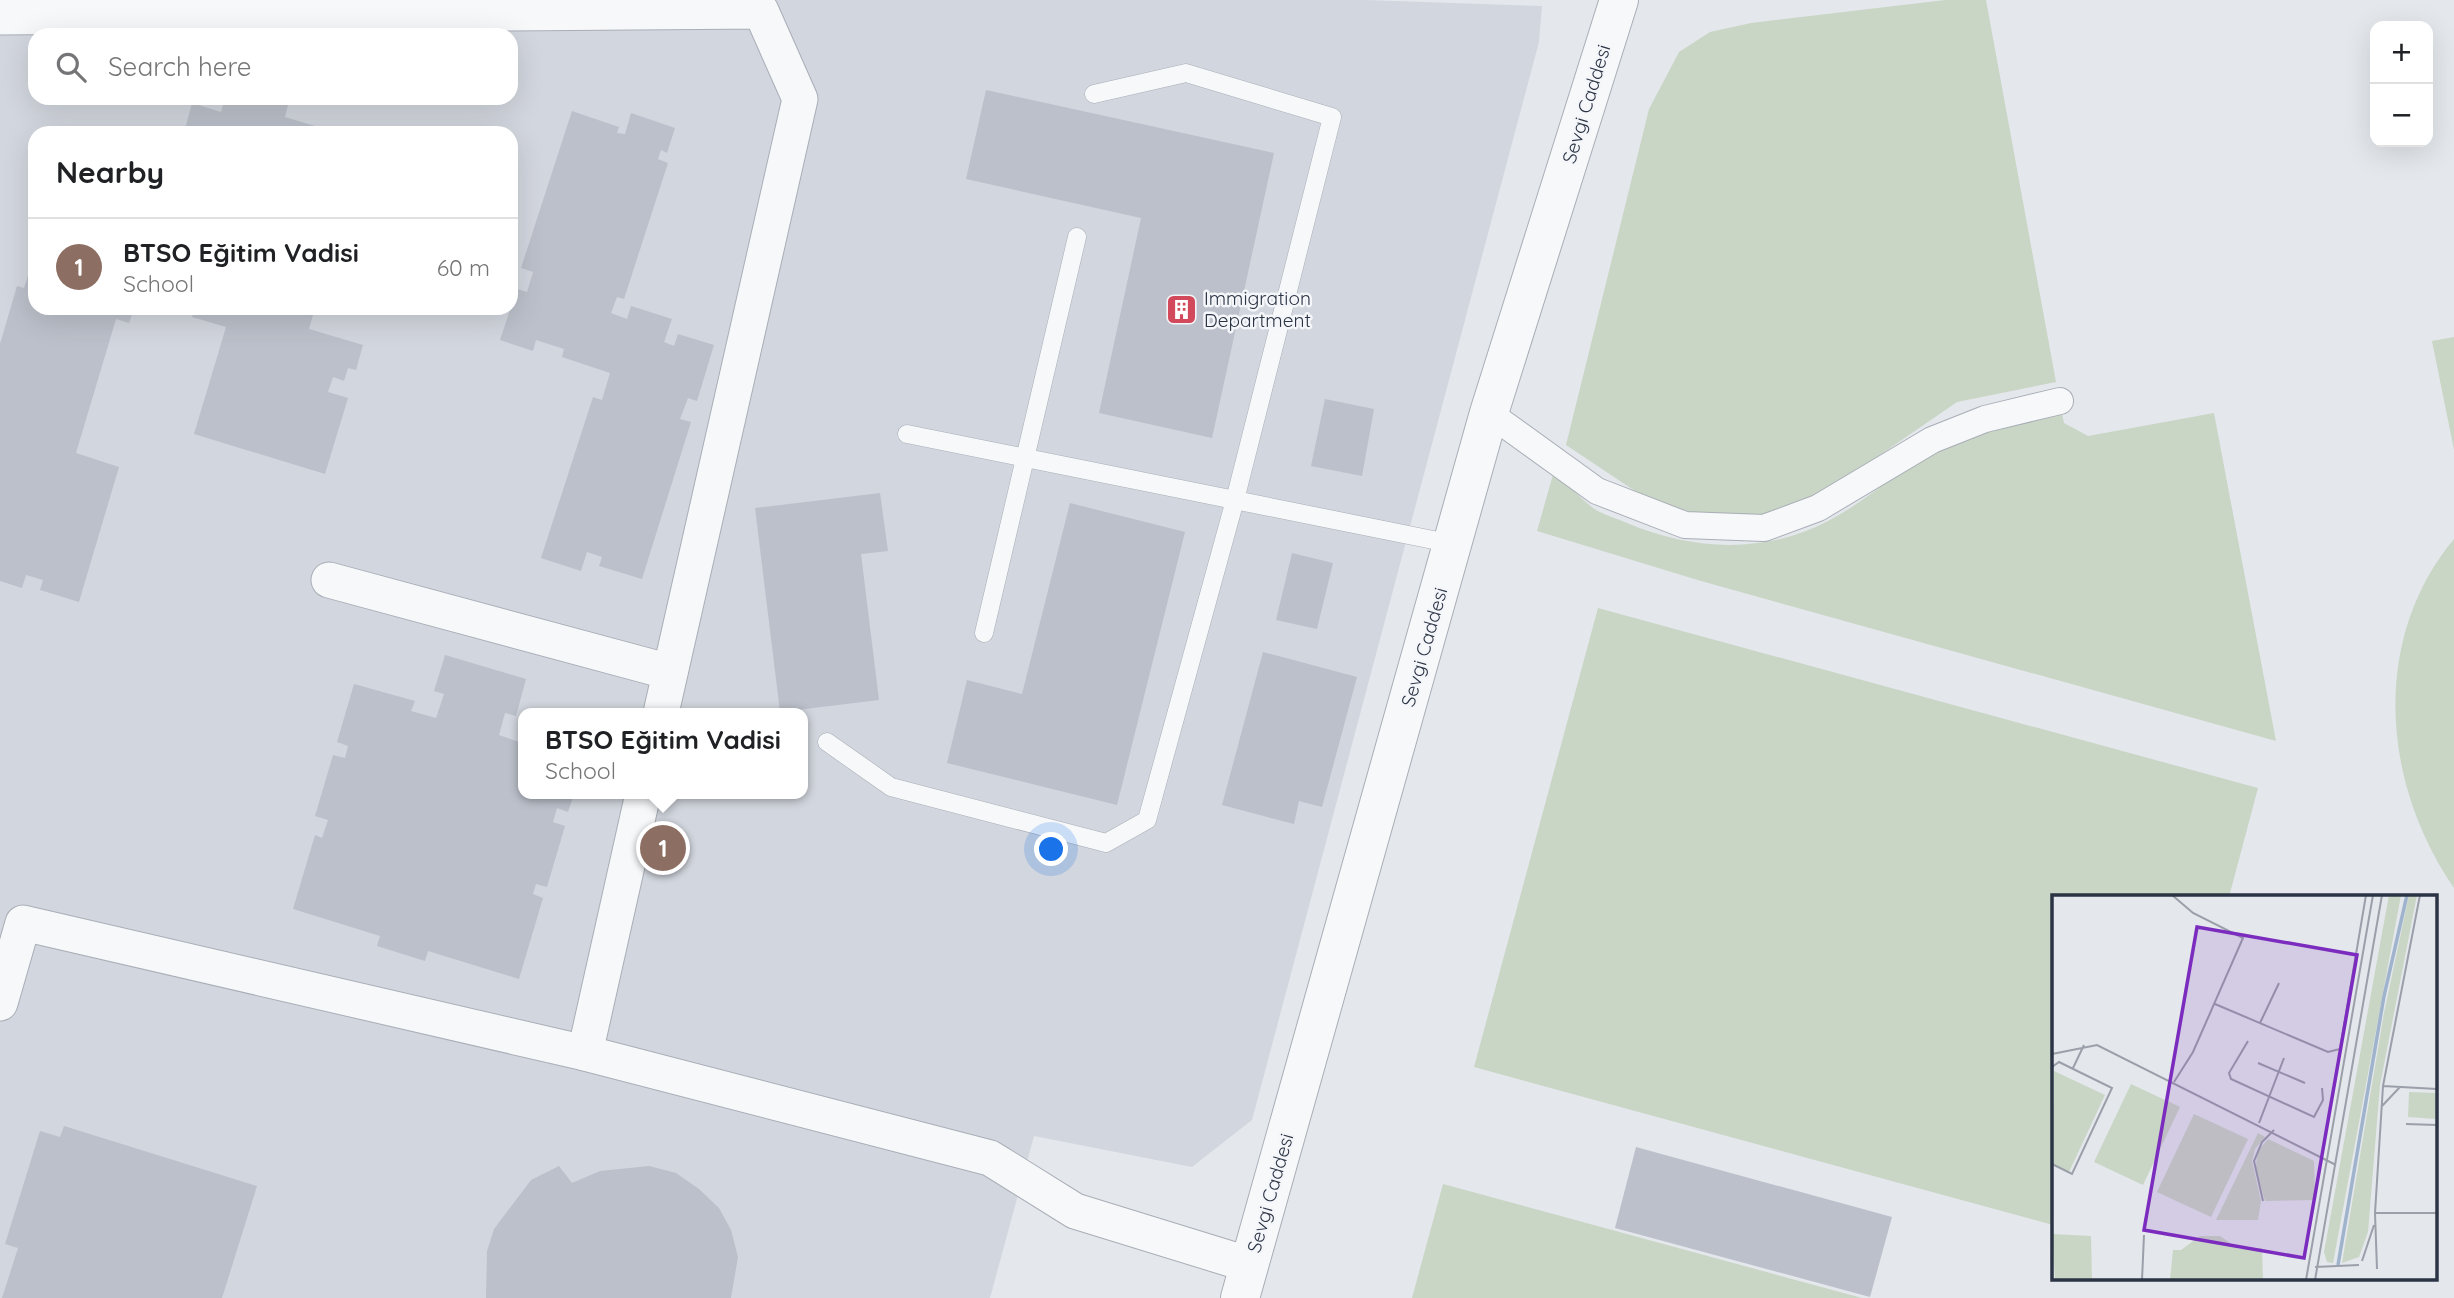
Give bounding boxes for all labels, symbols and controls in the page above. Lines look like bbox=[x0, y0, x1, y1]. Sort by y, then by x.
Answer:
map controls bbox=[2370, 21, 2433, 147]
button: + bbox=[2370, 21, 2433, 84]
search box bbox=[28, 28, 518, 105]
street label: Sevgi Caddesi bbox=[1557, 42, 1615, 166]
icon: search bbox=[52, 48, 90, 86]
text: Search here bbox=[108, 50, 252, 83]
button: − bbox=[2370, 84, 2433, 147]
text: Nearby bbox=[56, 153, 164, 191]
text: BTSO Eğitim Vadisi bbox=[123, 236, 359, 269]
text: 1 bbox=[75, 253, 83, 282]
text: 60 m bbox=[437, 253, 490, 282]
text: School bbox=[123, 269, 194, 298]
place label: Immigration Department bbox=[1204, 286, 1311, 332]
building icon: Immigration Department bbox=[1164, 292, 1198, 326]
street label: Sevgi Caddesi bbox=[1396, 585, 1452, 709]
popup bbox=[518, 708, 808, 799]
text: BTSO Eğitim Vadisi bbox=[545, 723, 781, 756]
text: School bbox=[545, 756, 616, 785]
pin: 1 bbox=[640, 822, 686, 874]
your location bbox=[1034, 832, 1068, 866]
inset map bbox=[2052, 895, 2436, 1280]
street label: Sevgi Caddesi bbox=[1242, 1131, 1298, 1255]

